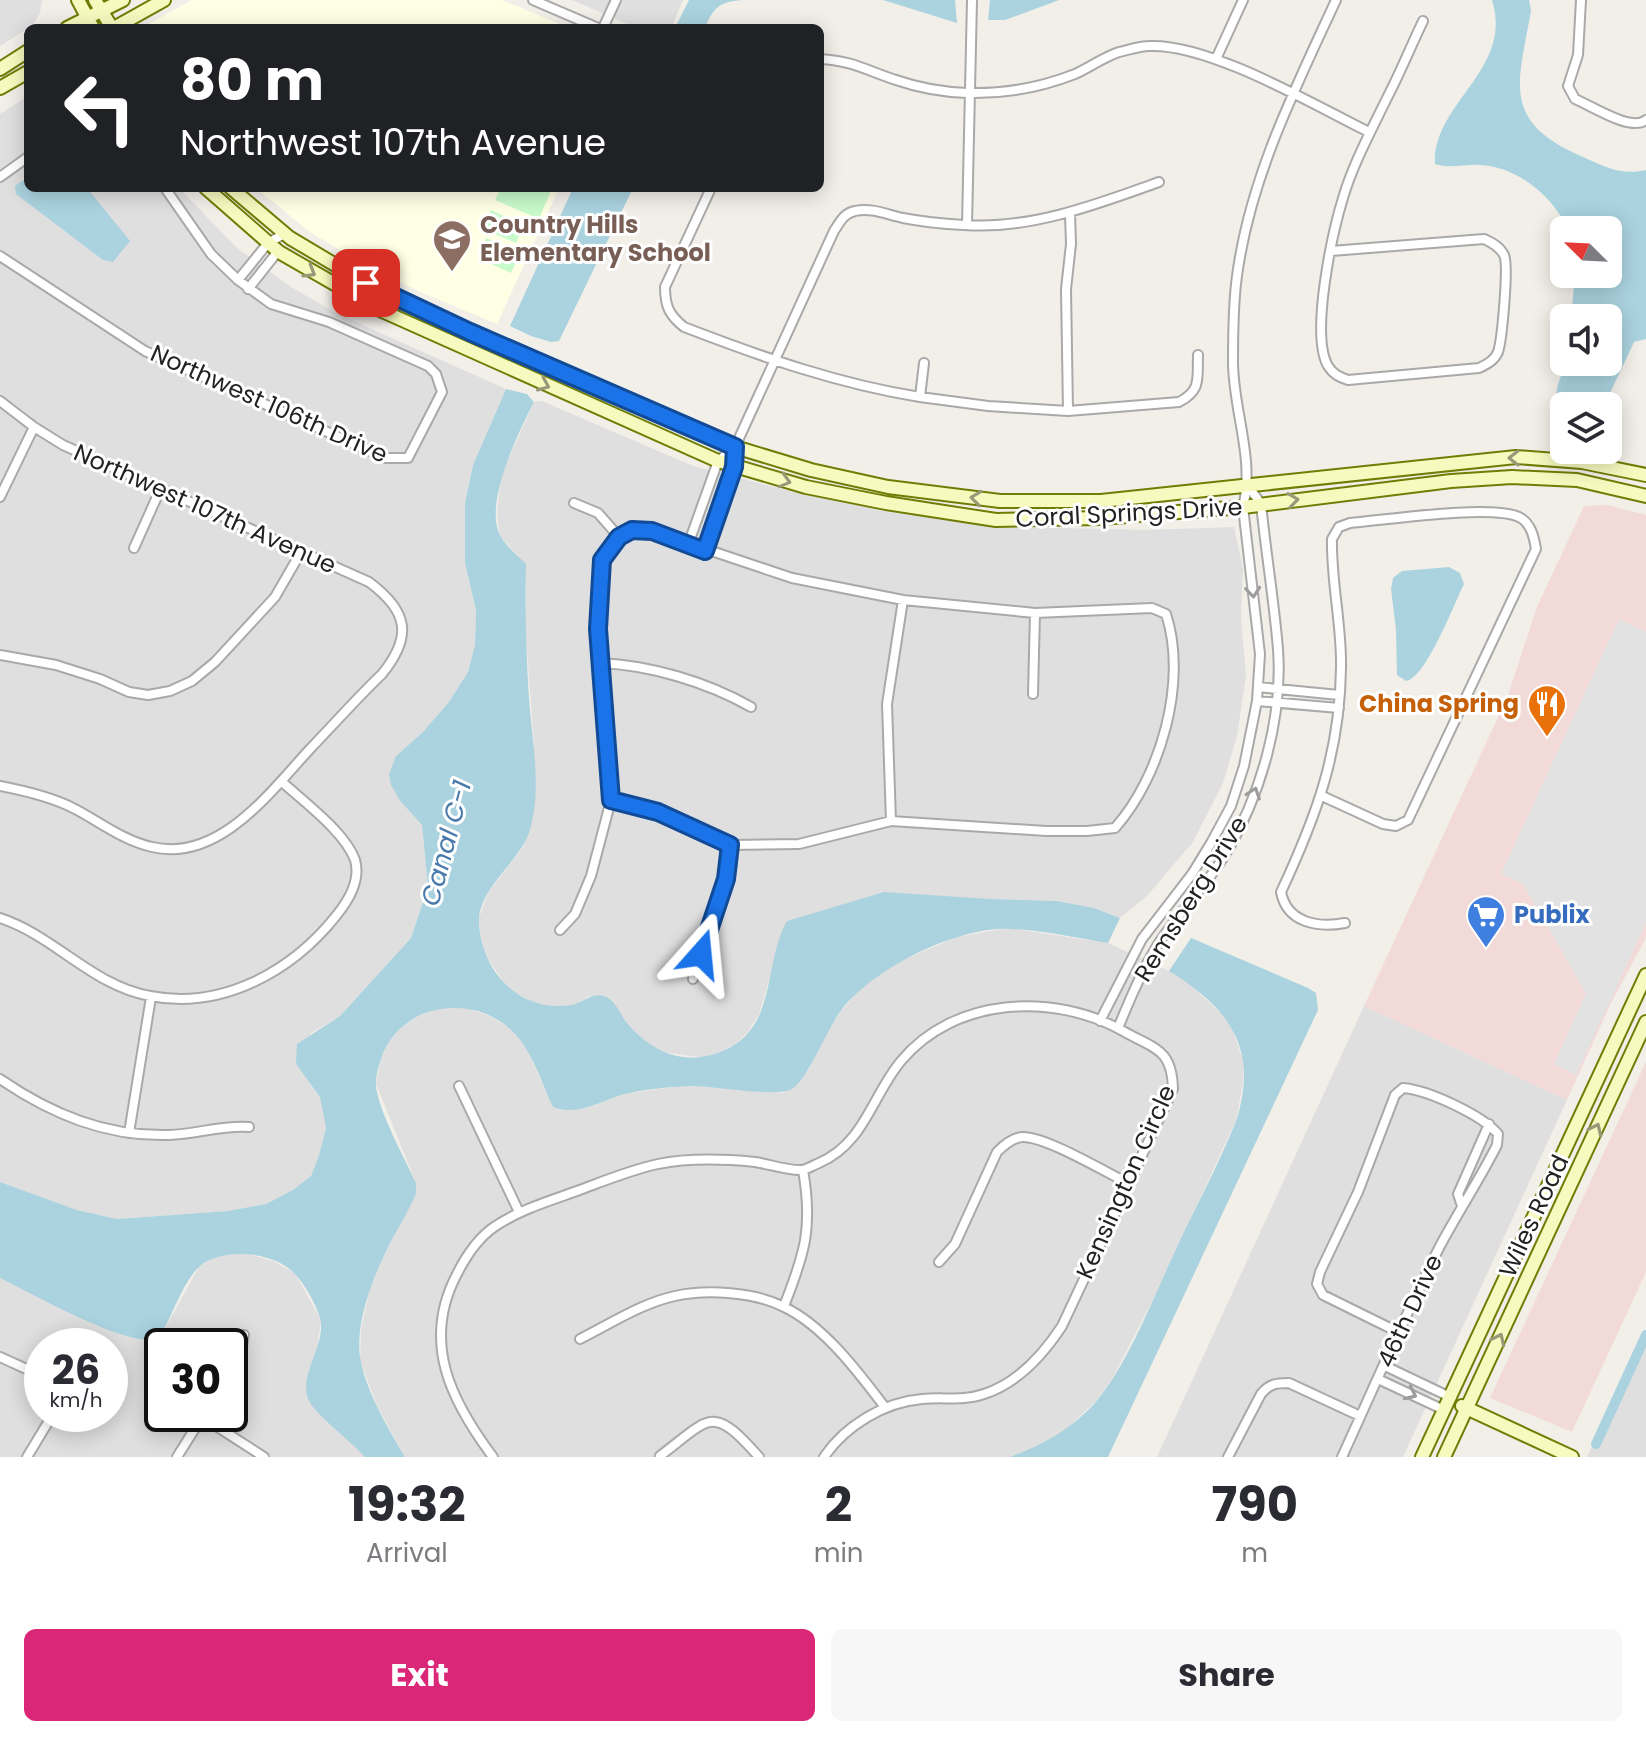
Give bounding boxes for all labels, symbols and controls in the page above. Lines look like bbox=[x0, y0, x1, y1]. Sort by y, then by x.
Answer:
text: 80 m bbox=[180, 41, 324, 120]
icon: left bbox=[48, 56, 152, 160]
text: Northwest 107th Avenue bbox=[180, 117, 606, 168]
place label: Country Hills Elementary School bbox=[480, 208, 711, 269]
north arrow bbox=[1550, 216, 1622, 288]
map controls bbox=[1550, 216, 1622, 464]
school or university icon: Country Hills Elementary School bbox=[431, 218, 473, 273]
pin bbox=[332, 249, 400, 317]
icon: arrive bbox=[344, 261, 388, 305]
one-way arrow bbox=[301, 262, 316, 277]
button: sound bbox=[1550, 304, 1622, 376]
street label: Northwest 106th Drive bbox=[145, 336, 393, 471]
one-way arrow bbox=[536, 375, 550, 391]
button: layers bbox=[1550, 392, 1622, 464]
street label: Northwest 107th Avenue bbox=[69, 436, 342, 581]
one-way arrow bbox=[1507, 449, 1520, 467]
one-way arrow bbox=[778, 472, 792, 488]
one-way arrow bbox=[969, 490, 982, 507]
street label: Coral Springs Drive bbox=[1015, 490, 1243, 535]
one-way arrow bbox=[1286, 492, 1299, 509]
one-way arrow bbox=[1244, 586, 1261, 599]
restaurant icon: China Spring bbox=[1526, 683, 1568, 738]
place label: China Spring bbox=[1359, 687, 1519, 720]
water label: Canal C-1 bbox=[412, 776, 480, 910]
one-way arrow bbox=[1244, 786, 1261, 800]
street label: Remsberg Drive bbox=[1126, 810, 1255, 988]
supermarket icon: Publix bbox=[1465, 894, 1507, 949]
place label: Publix bbox=[1514, 898, 1591, 931]
position arrow bbox=[659, 912, 743, 996]
street label: Kensington Circle bbox=[1068, 1080, 1183, 1284]
one-way arrow bbox=[1587, 1122, 1603, 1137]
street label: Wiles Road bbox=[1491, 1149, 1576, 1282]
street label: 46th Drive bbox=[1369, 1249, 1450, 1373]
speed limit sign: 30 bbox=[144, 1328, 248, 1432]
one-way arrow bbox=[1489, 1333, 1505, 1347]
text: 26 bbox=[52, 1342, 100, 1398]
one-way arrow bbox=[1403, 1384, 1418, 1400]
text: km/h bbox=[49, 1386, 103, 1414]
text: 19:32 bbox=[348, 1471, 466, 1538]
text: 2 bbox=[825, 1471, 852, 1538]
text: 790 bbox=[1211, 1471, 1298, 1538]
text: Arrival bbox=[366, 1535, 448, 1571]
text: min bbox=[814, 1535, 863, 1571]
text: m bbox=[1241, 1535, 1268, 1571]
button: Exit bbox=[24, 1629, 815, 1721]
button: Share bbox=[831, 1629, 1622, 1721]

